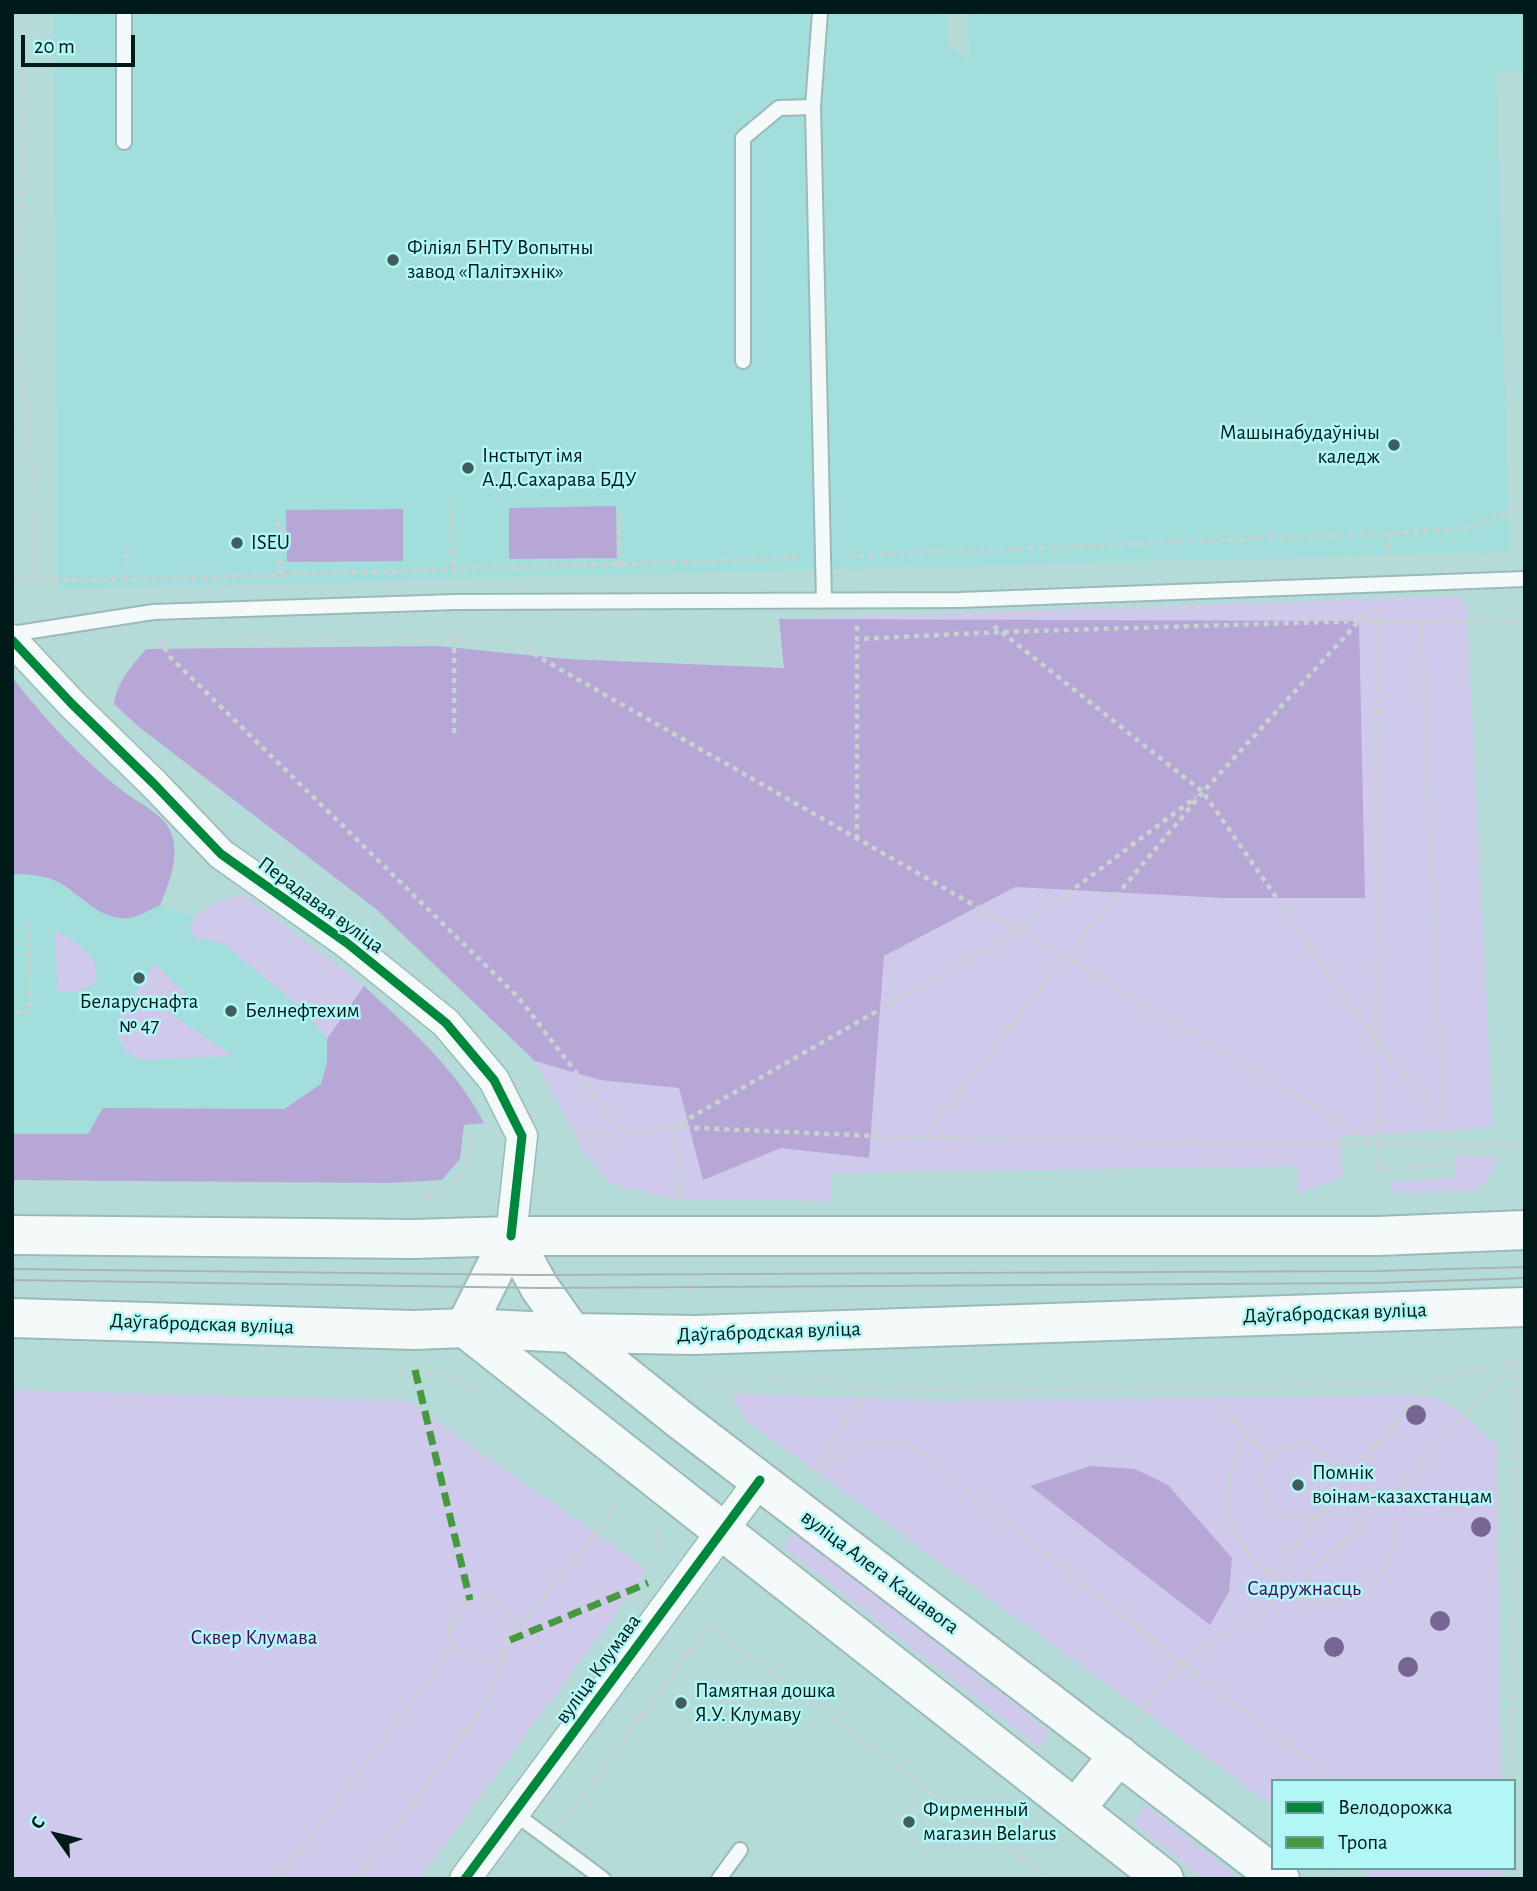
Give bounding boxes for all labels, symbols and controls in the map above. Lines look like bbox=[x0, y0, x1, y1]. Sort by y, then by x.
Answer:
scale bar bbox=[24, 21, 138, 65]
text: 20 m bbox=[34, 36, 75, 57]
place label: Філіял БНТУ Вопытны завод «Палітэхнік» bbox=[407, 235, 593, 285]
marker: Філіял БНТУ Вопытны завод «Палітэхнік» bbox=[385, 252, 401, 268]
place label: Машынабудаўнічы каледж bbox=[1219, 420, 1380, 470]
marker: Машынабудаўнічы каледж bbox=[1386, 437, 1402, 453]
place label: Інстытут імя А.Д.Сахарава БДУ bbox=[482, 443, 637, 493]
marker: Інстытут імя А.Д.Сахарава БДУ bbox=[460, 460, 476, 476]
place label: ISEU bbox=[251, 530, 290, 556]
marker: ISEU bbox=[229, 535, 245, 551]
street label: Перадавая вуліца bbox=[253, 851, 389, 959]
marker: Беларуснафта № 47 bbox=[131, 970, 147, 986]
place label: Беларуснафта № 47 bbox=[80, 989, 198, 1039]
place label: Белнефтехим bbox=[245, 998, 360, 1024]
marker: Белнефтехим bbox=[223, 1003, 239, 1019]
street label: Даўгабродская вуліца bbox=[1243, 1297, 1427, 1329]
street label: Даўгабродская вуліца bbox=[110, 1308, 294, 1340]
street label: Даўгабродская вуліца bbox=[677, 1316, 861, 1348]
place label: Помнік воінам-казахстанцам bbox=[1312, 1460, 1492, 1510]
marker: Помнік воінам-казахстанцам bbox=[1290, 1477, 1306, 1493]
street label: вуліца Алега Кашавога bbox=[796, 1504, 964, 1640]
park label: Садружнасць bbox=[1247, 1576, 1361, 1602]
street label: вуліца Клумава bbox=[550, 1609, 646, 1729]
park label: Сквер Клумава bbox=[191, 1625, 317, 1651]
place label: Памятная дошка Я.У. Клумаву bbox=[695, 1678, 836, 1728]
marker: Памятная дошка Я.У. Клумаву bbox=[673, 1695, 689, 1711]
legend bbox=[1271, 1779, 1516, 1870]
place label: Фирменный магазин Belarus bbox=[923, 1797, 1057, 1847]
text: Велодорожка bbox=[1338, 1797, 1453, 1818]
north arrow bbox=[21, 1800, 91, 1870]
text: С bbox=[27, 1813, 49, 1833]
marker: Фирменный магазин Belarus bbox=[901, 1814, 917, 1830]
text: Тропа bbox=[1338, 1832, 1388, 1853]

